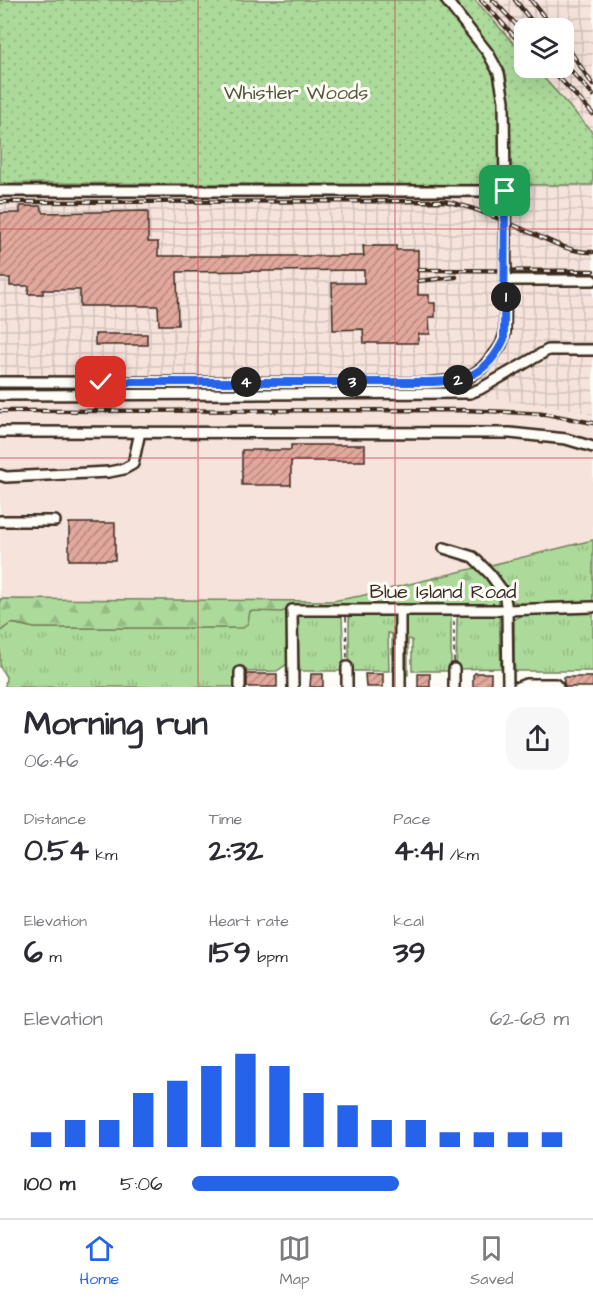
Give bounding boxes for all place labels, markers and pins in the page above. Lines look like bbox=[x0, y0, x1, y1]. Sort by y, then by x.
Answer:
pin bbox=[479, 165, 530, 216]
pin: 1 bbox=[491, 282, 521, 312]
pin bbox=[75, 356, 126, 407]
pin: 2 bbox=[443, 365, 473, 395]
pin: 4 bbox=[231, 367, 261, 397]
pin: 3 bbox=[337, 367, 367, 397]

